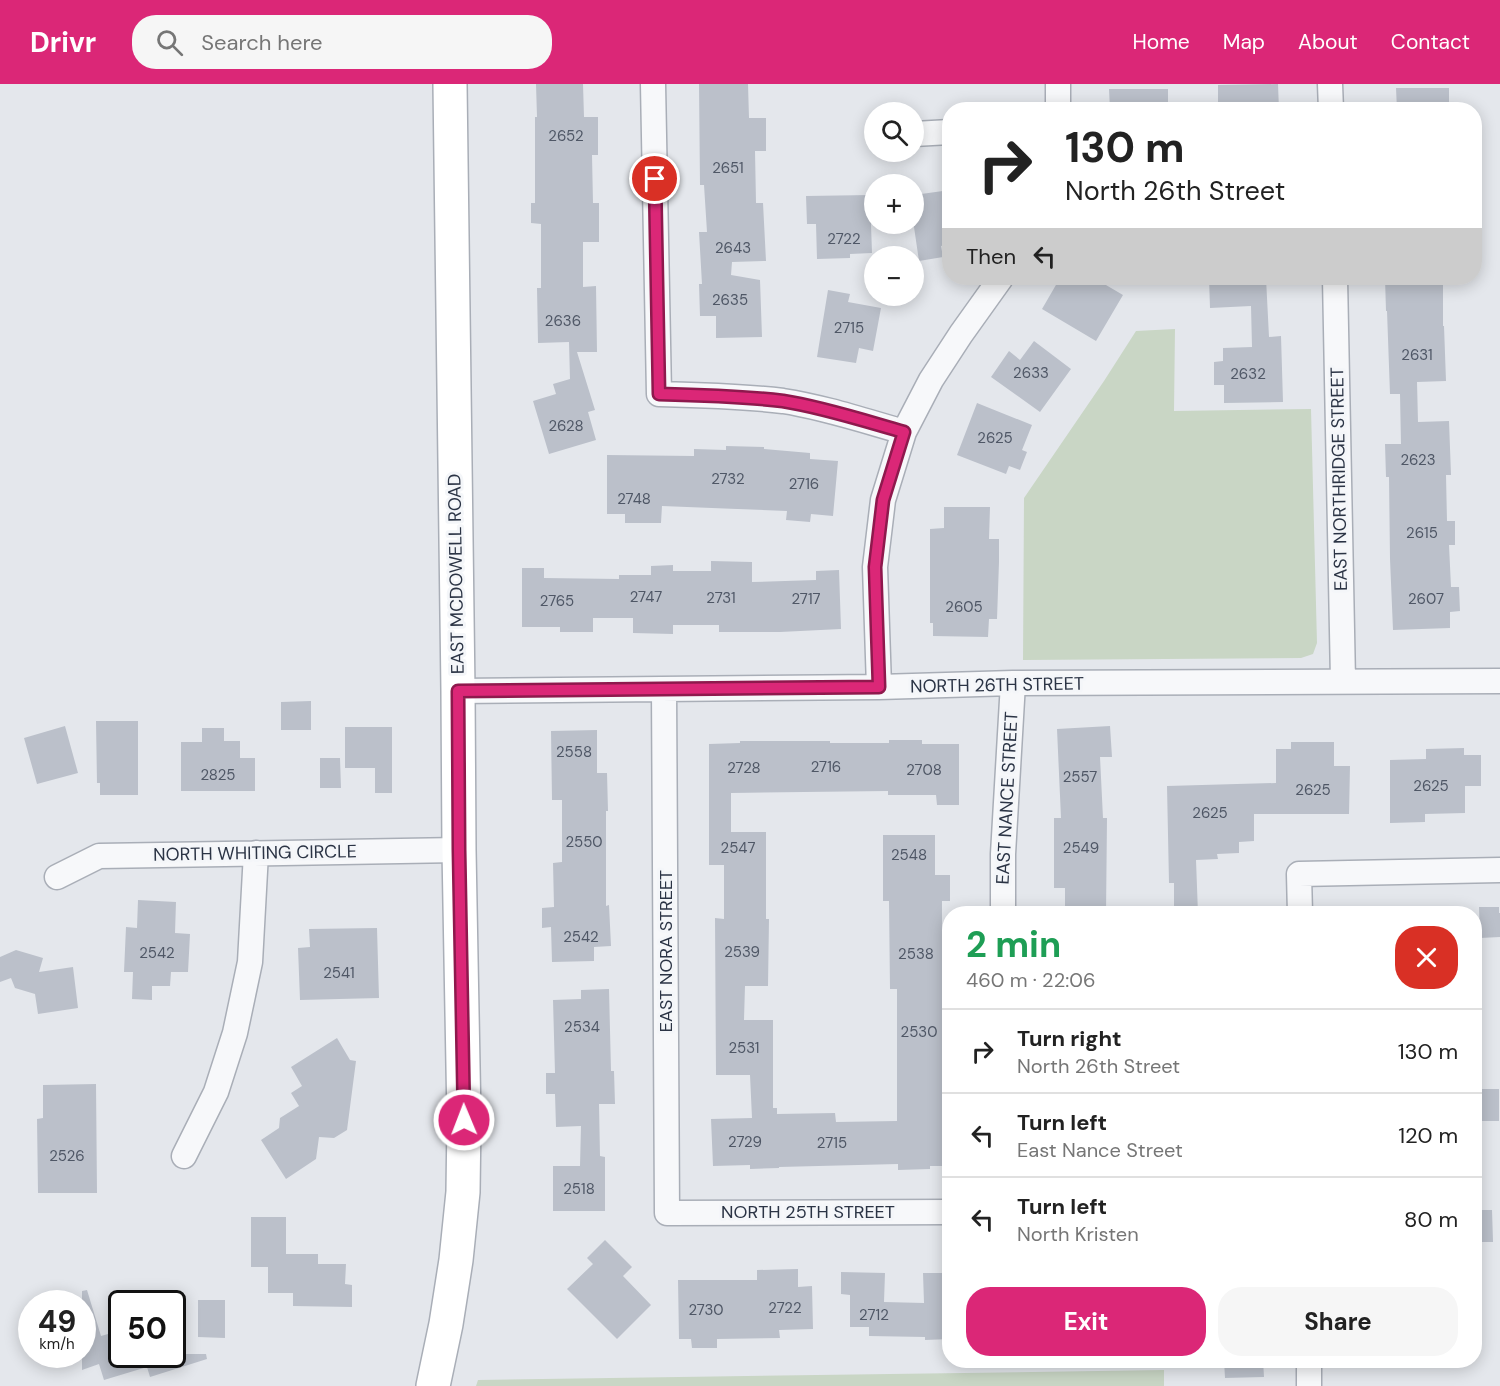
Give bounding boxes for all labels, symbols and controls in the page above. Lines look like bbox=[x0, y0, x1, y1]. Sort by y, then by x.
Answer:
search box bbox=[132, 15, 552, 69]
text: Drivr bbox=[30, 24, 96, 61]
icon: search bbox=[153, 26, 186, 59]
text: Search here bbox=[201, 28, 323, 57]
text: Home bbox=[1132, 28, 1190, 56]
text: Map bbox=[1223, 28, 1265, 56]
text: About bbox=[1298, 28, 1358, 56]
text: Contact bbox=[1391, 28, 1470, 56]
map controls bbox=[864, 102, 924, 306]
button: search bbox=[864, 102, 924, 162]
text: 130 m bbox=[1065, 120, 1185, 175]
house number: 2652 bbox=[548, 126, 584, 146]
icon: right bbox=[966, 126, 1044, 204]
pin bbox=[629, 153, 680, 204]
house number: 2651 bbox=[712, 158, 744, 178]
icon: arrive bbox=[638, 162, 671, 195]
text: North 26th Street bbox=[1065, 173, 1285, 208]
button: + bbox=[864, 174, 924, 234]
house number: 2722 bbox=[827, 229, 861, 249]
house number: 2643 bbox=[715, 238, 751, 258]
icon: left bbox=[1028, 240, 1061, 273]
text: Then bbox=[966, 242, 1016, 271]
button: − bbox=[864, 246, 924, 306]
house number: 2635 bbox=[712, 290, 748, 310]
house number: 2636 bbox=[545, 311, 581, 331]
house number: 2715 bbox=[834, 318, 864, 338]
house number: 2631 bbox=[1401, 345, 1433, 365]
house number: 2633 bbox=[1013, 363, 1049, 383]
house number: 2632 bbox=[1230, 364, 1266, 384]
street label: EAST NORTHRIDGE STREET bbox=[1325, 367, 1353, 591]
house number: 2628 bbox=[548, 416, 584, 436]
house number: 2625 bbox=[977, 428, 1013, 448]
house number: 2623 bbox=[1400, 450, 1436, 470]
house number: 2732 bbox=[711, 469, 745, 489]
street label: EAST MCDOWELL ROAD bbox=[442, 474, 470, 674]
house number: 2716 bbox=[789, 474, 819, 494]
house number: 2748 bbox=[617, 489, 651, 509]
house number: 2615 bbox=[1406, 523, 1438, 543]
house number: 2747 bbox=[630, 587, 662, 607]
house number: 2731 bbox=[706, 588, 736, 608]
house number: 2717 bbox=[791, 589, 821, 609]
house number: 2607 bbox=[1408, 589, 1444, 609]
house number: 2765 bbox=[540, 591, 574, 611]
house number: 2605 bbox=[945, 597, 983, 617]
street label: NORTH 26TH STREET bbox=[910, 671, 1084, 699]
street label: EAST NANCE STREET bbox=[990, 711, 1024, 885]
house number: 2558 bbox=[556, 742, 592, 762]
house number: 2716 bbox=[811, 757, 841, 777]
house number: 2728 bbox=[727, 758, 761, 778]
house number: 2708 bbox=[906, 760, 942, 780]
house number: 2825 bbox=[200, 765, 236, 785]
house number: 2557 bbox=[1063, 767, 1097, 787]
house number: 2625 bbox=[1413, 776, 1449, 796]
house number: 2625 bbox=[1295, 780, 1331, 800]
house number: 2625 bbox=[1192, 803, 1228, 823]
house number: 2550 bbox=[565, 832, 603, 852]
house number: 2547 bbox=[721, 838, 755, 858]
house number: 2549 bbox=[1063, 838, 1099, 858]
street label: NORTH WHITING CIRCLE bbox=[153, 839, 357, 867]
house number: 2548 bbox=[891, 845, 927, 865]
street label: EAST NORA STREET bbox=[654, 870, 678, 1032]
text: 2 min bbox=[966, 921, 1061, 968]
button: close bbox=[1395, 926, 1458, 989]
house number: 2542 bbox=[563, 927, 599, 947]
house number: 2539 bbox=[724, 942, 760, 962]
house number: 2542 bbox=[139, 943, 175, 963]
house number: 2538 bbox=[898, 944, 934, 964]
house number: 2541 bbox=[323, 963, 355, 983]
text: 460 m · 22:06 bbox=[966, 967, 1095, 993]
house number: 2534 bbox=[564, 1017, 600, 1037]
house number: 2530 bbox=[901, 1022, 937, 1042]
text: Turn right bbox=[1017, 1024, 1122, 1053]
icon: right bbox=[966, 1035, 999, 1068]
text: 130 m bbox=[1398, 1037, 1458, 1066]
house number: 2531 bbox=[728, 1038, 760, 1058]
text: North 26th Street bbox=[1017, 1053, 1180, 1079]
position arrow bbox=[432, 1088, 496, 1152]
text: Turn left bbox=[1017, 1108, 1107, 1137]
icon: left bbox=[966, 1119, 999, 1152]
text: 120 m bbox=[1398, 1121, 1458, 1150]
house number: 2729 bbox=[728, 1132, 762, 1152]
house number: 2715 bbox=[817, 1133, 847, 1153]
text: East Nance Street bbox=[1017, 1137, 1183, 1163]
house number: 2526 bbox=[49, 1146, 85, 1166]
house number: 2518 bbox=[563, 1179, 595, 1199]
text: Turn left bbox=[1017, 1192, 1107, 1221]
street label: NORTH 25TH STREET bbox=[721, 1200, 895, 1224]
icon: left bbox=[966, 1203, 999, 1236]
text: 80 m bbox=[1404, 1205, 1458, 1234]
text: North Kristen bbox=[1017, 1221, 1139, 1247]
button: Exit bbox=[966, 1287, 1206, 1356]
button: Share bbox=[1218, 1287, 1458, 1356]
speed limit sign: 50 bbox=[108, 1290, 186, 1368]
house number: 2722 bbox=[768, 1298, 802, 1318]
house number: 2730 bbox=[688, 1300, 724, 1320]
text: 49 bbox=[38, 1302, 76, 1341]
house number: 2712 bbox=[859, 1305, 889, 1325]
text: km/h bbox=[39, 1334, 75, 1354]

